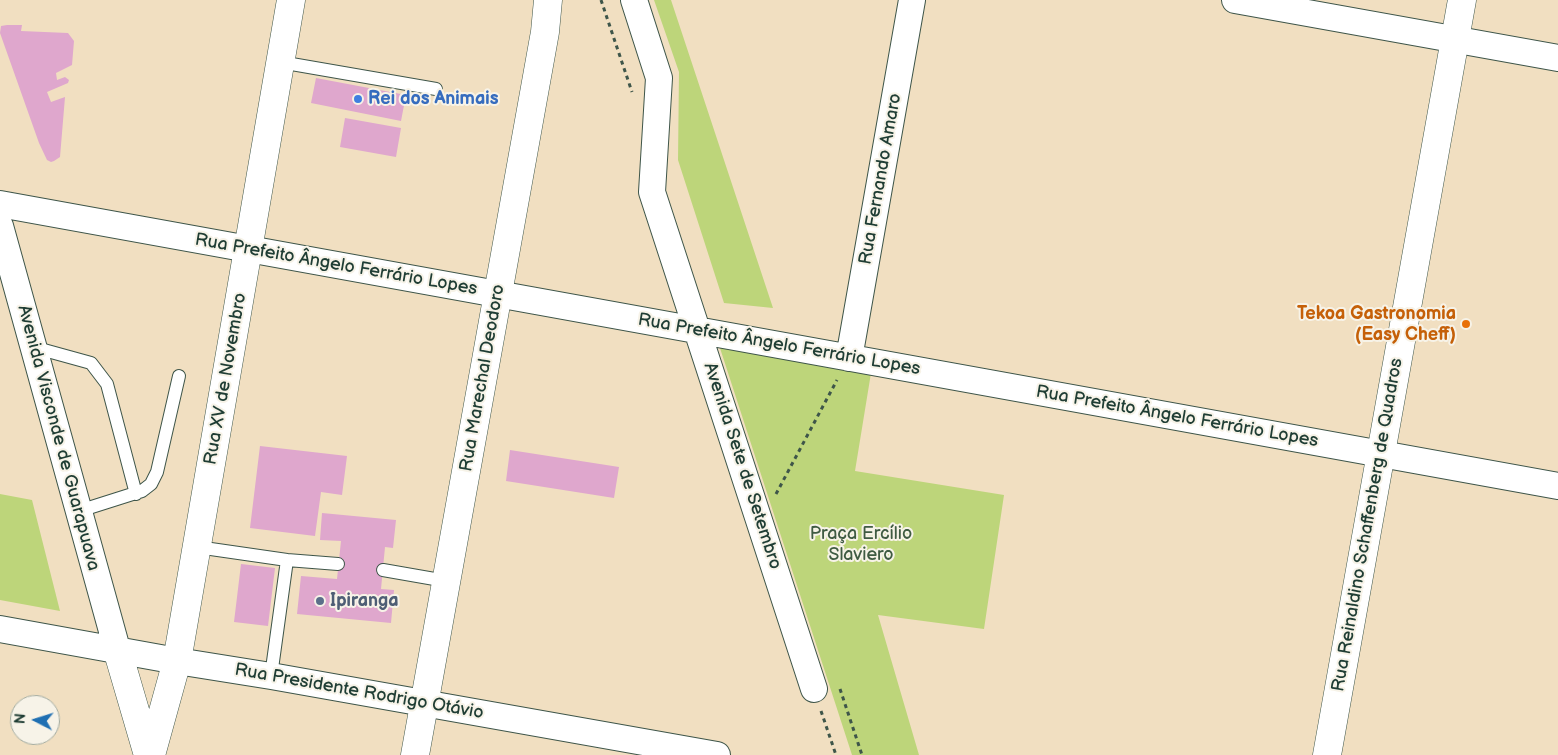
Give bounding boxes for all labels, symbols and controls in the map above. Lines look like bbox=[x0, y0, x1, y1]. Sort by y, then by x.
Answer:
place label: Rei dos Animais bbox=[368, 88, 499, 110]
street label: Rua Fernando Amaro bbox=[855, 92, 907, 266]
marker: Rei dos Animais bbox=[352, 93, 364, 105]
street label: Rua Prefeito Ângelo Ferrário Lopes bbox=[193, 230, 479, 300]
street label: Rua Marechal Deodoro bbox=[456, 283, 510, 473]
street label: Rua XV de Novembro bbox=[200, 291, 252, 467]
street label: Avenida Visconde de Guarapuava bbox=[12, 303, 104, 573]
place label: Tekoa Gastronomia (Easy Cheff) bbox=[1297, 303, 1456, 346]
street label: Rua Prefeito Ângelo Ferrário Lopes bbox=[636, 310, 922, 380]
marker: Tekoa Gastronomia (Easy Cheff) bbox=[1460, 318, 1472, 330]
street label: Rua Reinaldino Schaffenberg de Quadros bbox=[1328, 357, 1408, 693]
street label: Avenida Sete de Setembro bbox=[698, 360, 786, 572]
street label: Rua Prefeito Ângelo Ferrário Lopes bbox=[1034, 382, 1320, 452]
park label: Praça Ercílio Slaviero bbox=[810, 523, 912, 566]
place label: Ipiranga bbox=[330, 590, 399, 612]
marker: Ipiranga bbox=[314, 595, 326, 607]
street label: Rua Presidente Rodrigo Otávio bbox=[233, 659, 485, 725]
north arrow bbox=[10, 695, 60, 745]
text: N bbox=[12, 713, 29, 725]

